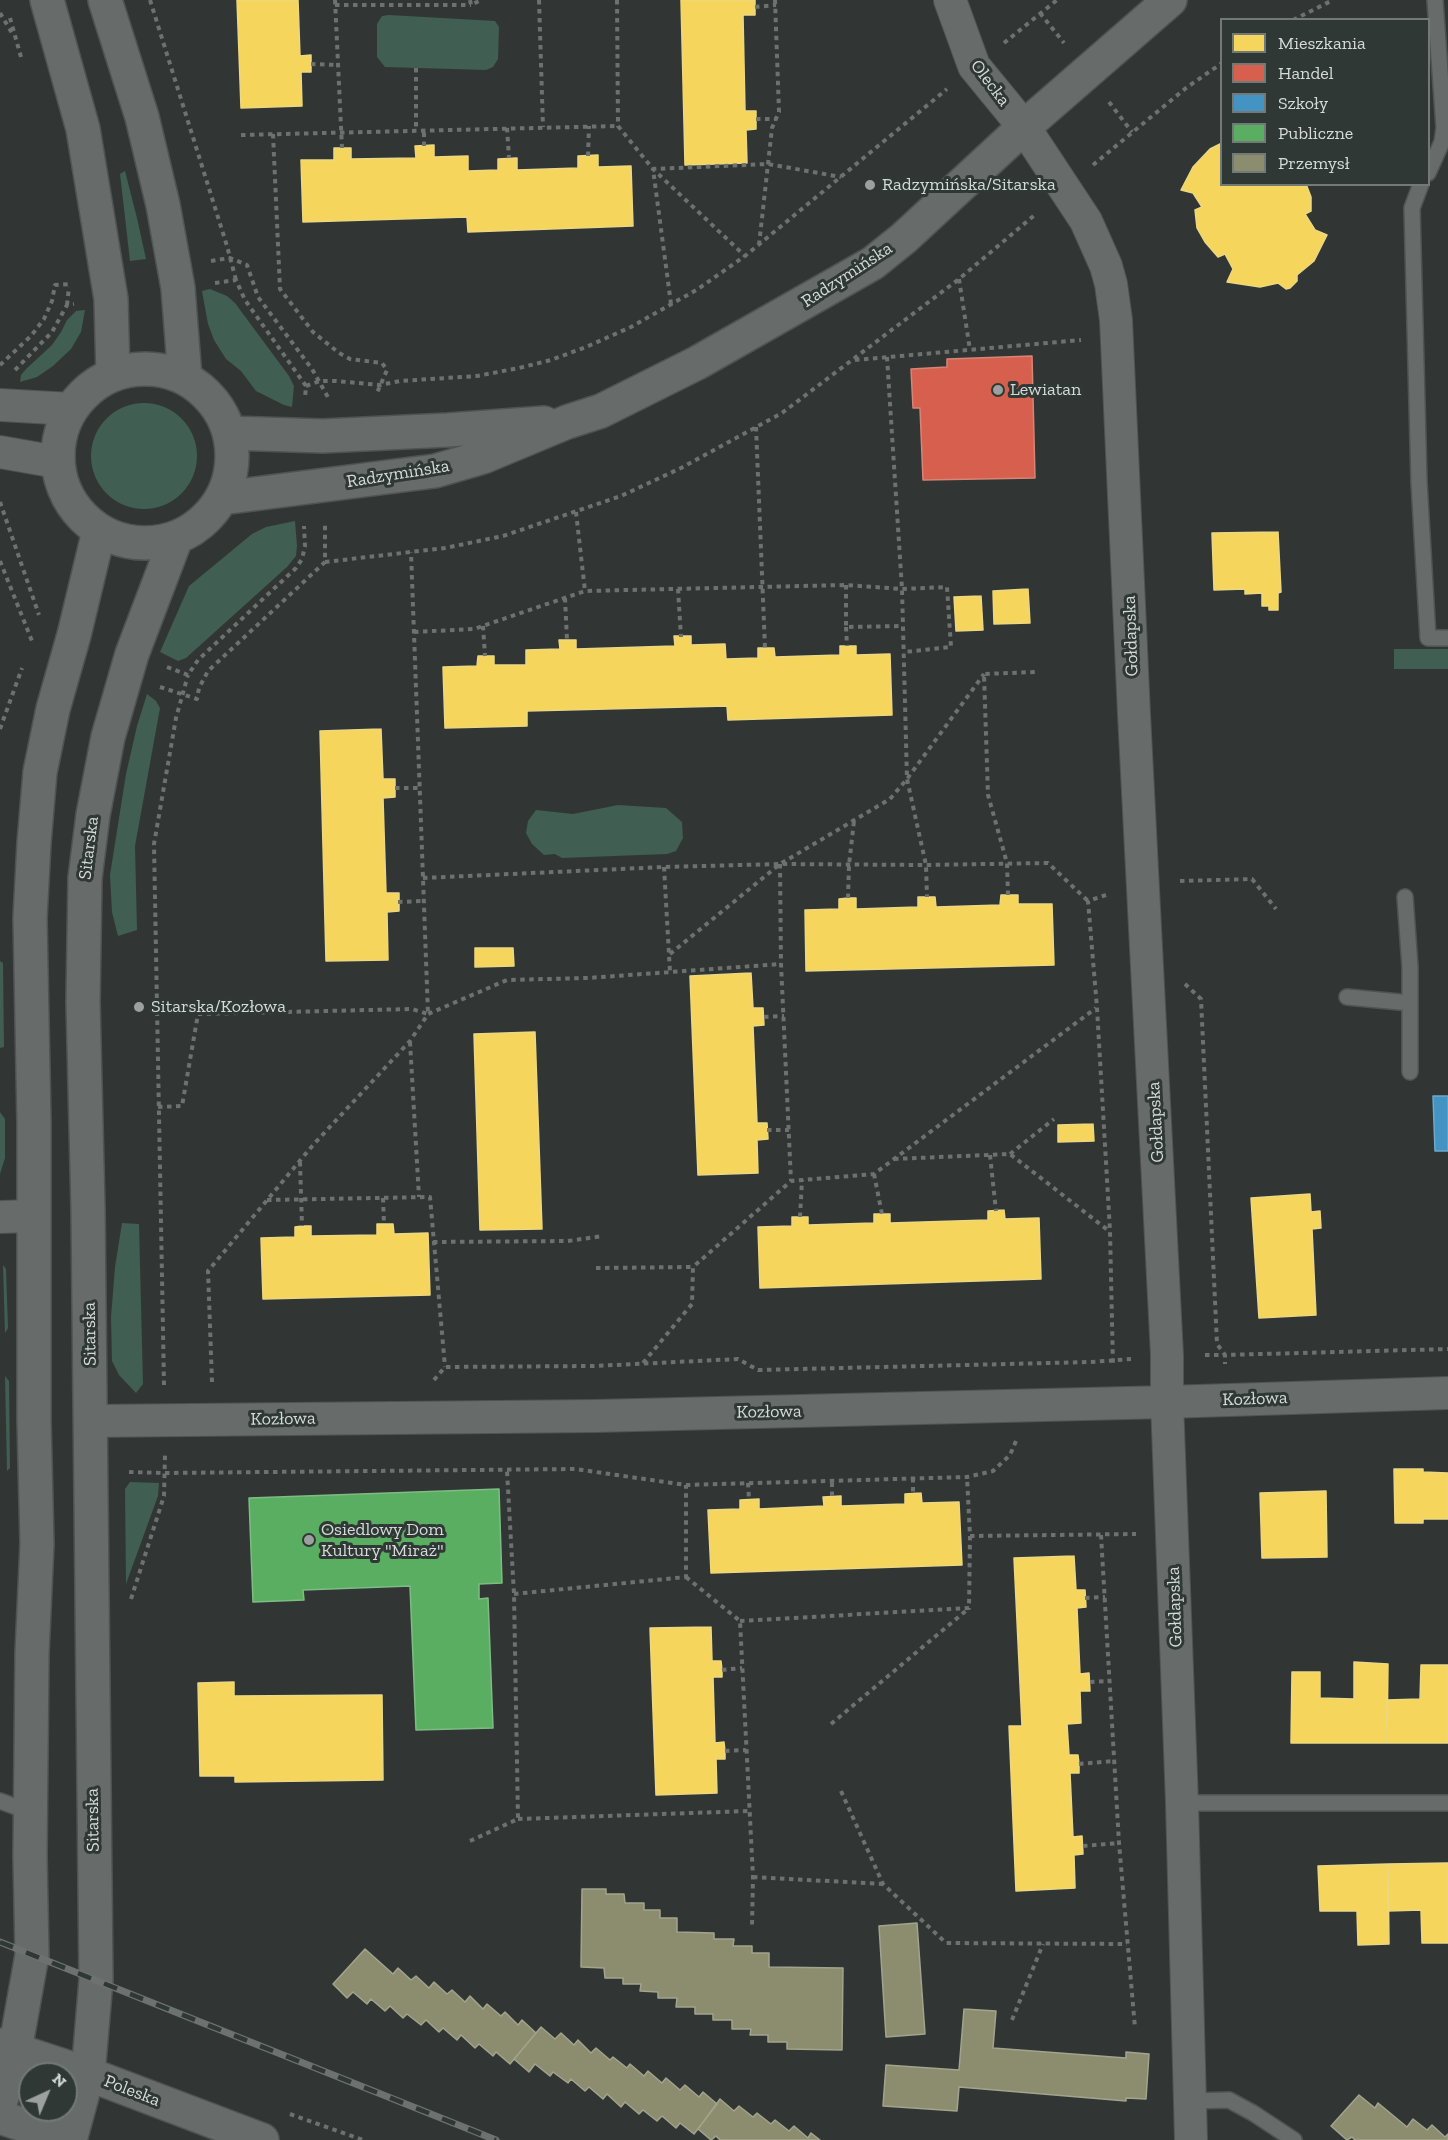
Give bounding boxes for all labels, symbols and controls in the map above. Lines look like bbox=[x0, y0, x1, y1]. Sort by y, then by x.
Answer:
legend bbox=[1220, 18, 1430, 186]
text: Mieszkania bbox=[1278, 32, 1366, 54]
street label: Olecka bbox=[966, 56, 1014, 110]
text: Handel bbox=[1278, 62, 1334, 84]
text: Szkoły bbox=[1278, 92, 1328, 114]
text: Publiczne bbox=[1278, 122, 1353, 144]
text: Przemysł bbox=[1278, 152, 1350, 174]
place label: Radzymińska/Sitarska bbox=[882, 174, 1056, 196]
marker: Radzymińska/Sitarska bbox=[863, 178, 877, 192]
street label: Radzymińska bbox=[798, 238, 896, 312]
place label: Lewiatan bbox=[1010, 379, 1081, 401]
marker: Lewiatan bbox=[991, 383, 1005, 397]
street label: Radzymińska bbox=[345, 455, 451, 493]
street label: Gołdapska bbox=[1119, 595, 1143, 677]
street label: Sitarska bbox=[74, 815, 104, 881]
place label: Sitarska/Kozłowa bbox=[151, 996, 286, 1018]
marker: Sitarska/Kozłowa bbox=[132, 1000, 146, 1014]
street label: Gołdapska bbox=[1143, 1081, 1169, 1163]
street label: Sitarska bbox=[79, 1302, 101, 1366]
street label: Kozłowa bbox=[1222, 1387, 1288, 1411]
street label: Kozłowa bbox=[736, 1401, 802, 1423]
street label: Kozłowa bbox=[250, 1408, 316, 1430]
place label: Osiedlowy Dom Kultury "Miraż" bbox=[321, 1519, 444, 1562]
marker: Osiedlowy Dom Kultury "Miraż" bbox=[302, 1533, 316, 1547]
street label: Gołdapska bbox=[1163, 1566, 1187, 1648]
street label: Sitarska bbox=[82, 1788, 104, 1852]
north arrow bbox=[18, 2062, 78, 2122]
text: N bbox=[48, 2069, 70, 2091]
street label: Poleska bbox=[101, 2070, 163, 2112]

